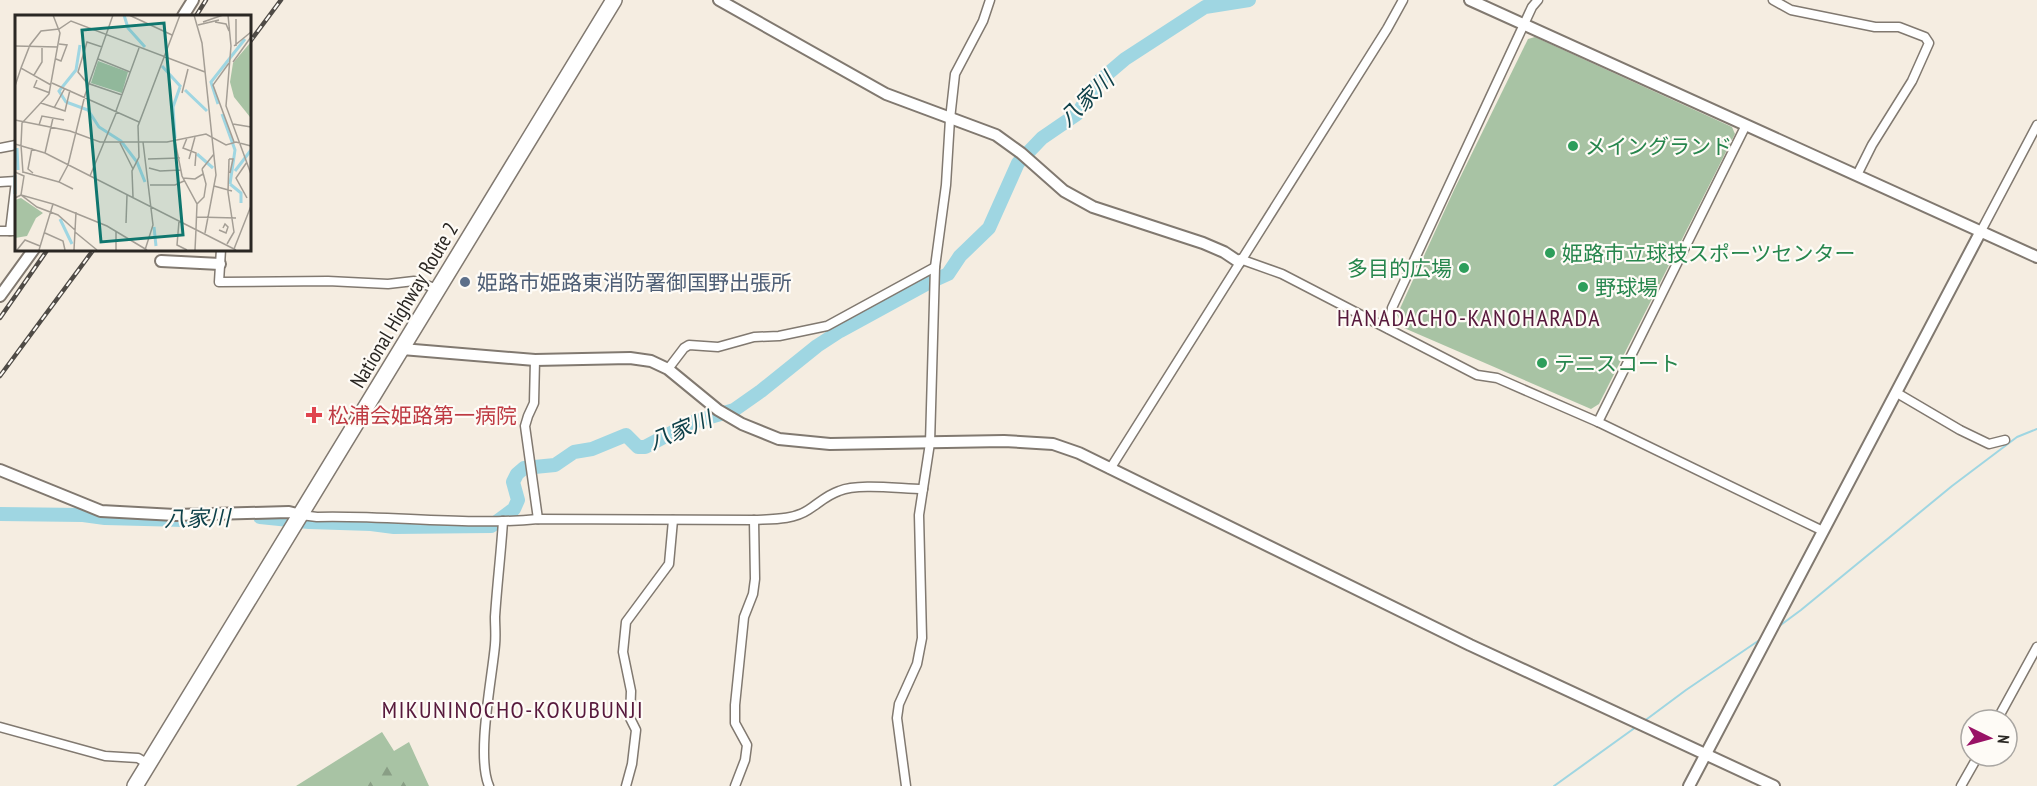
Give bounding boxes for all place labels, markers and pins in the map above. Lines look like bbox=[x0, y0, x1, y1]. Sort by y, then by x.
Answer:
place label: メイングランド bbox=[1585, 133, 1732, 160]
marker: メイングランド bbox=[1566, 139, 1580, 153]
place label: 姫路市立球技スポーツセンター bbox=[1562, 240, 1856, 267]
marker: 姫路市立球技スポーツセンター bbox=[1543, 246, 1557, 260]
place label: 多目的広場 bbox=[1347, 255, 1452, 282]
marker: 多目的広場 bbox=[1457, 261, 1471, 275]
place label: 姫路市姫路東消防署御国野出張所 bbox=[477, 269, 792, 296]
place label: 野球場 bbox=[1595, 274, 1658, 301]
marker: 姫路市姫路東消防署御国野出張所 bbox=[458, 275, 472, 289]
marker: 野球場 bbox=[1576, 280, 1590, 294]
place label: テニスコート bbox=[1554, 350, 1680, 377]
marker: テニスコート bbox=[1535, 356, 1549, 370]
place label: 松浦会姫路第一病院 bbox=[328, 402, 517, 429]
marker: 松浦会姫路第一病院 bbox=[305, 406, 323, 424]

